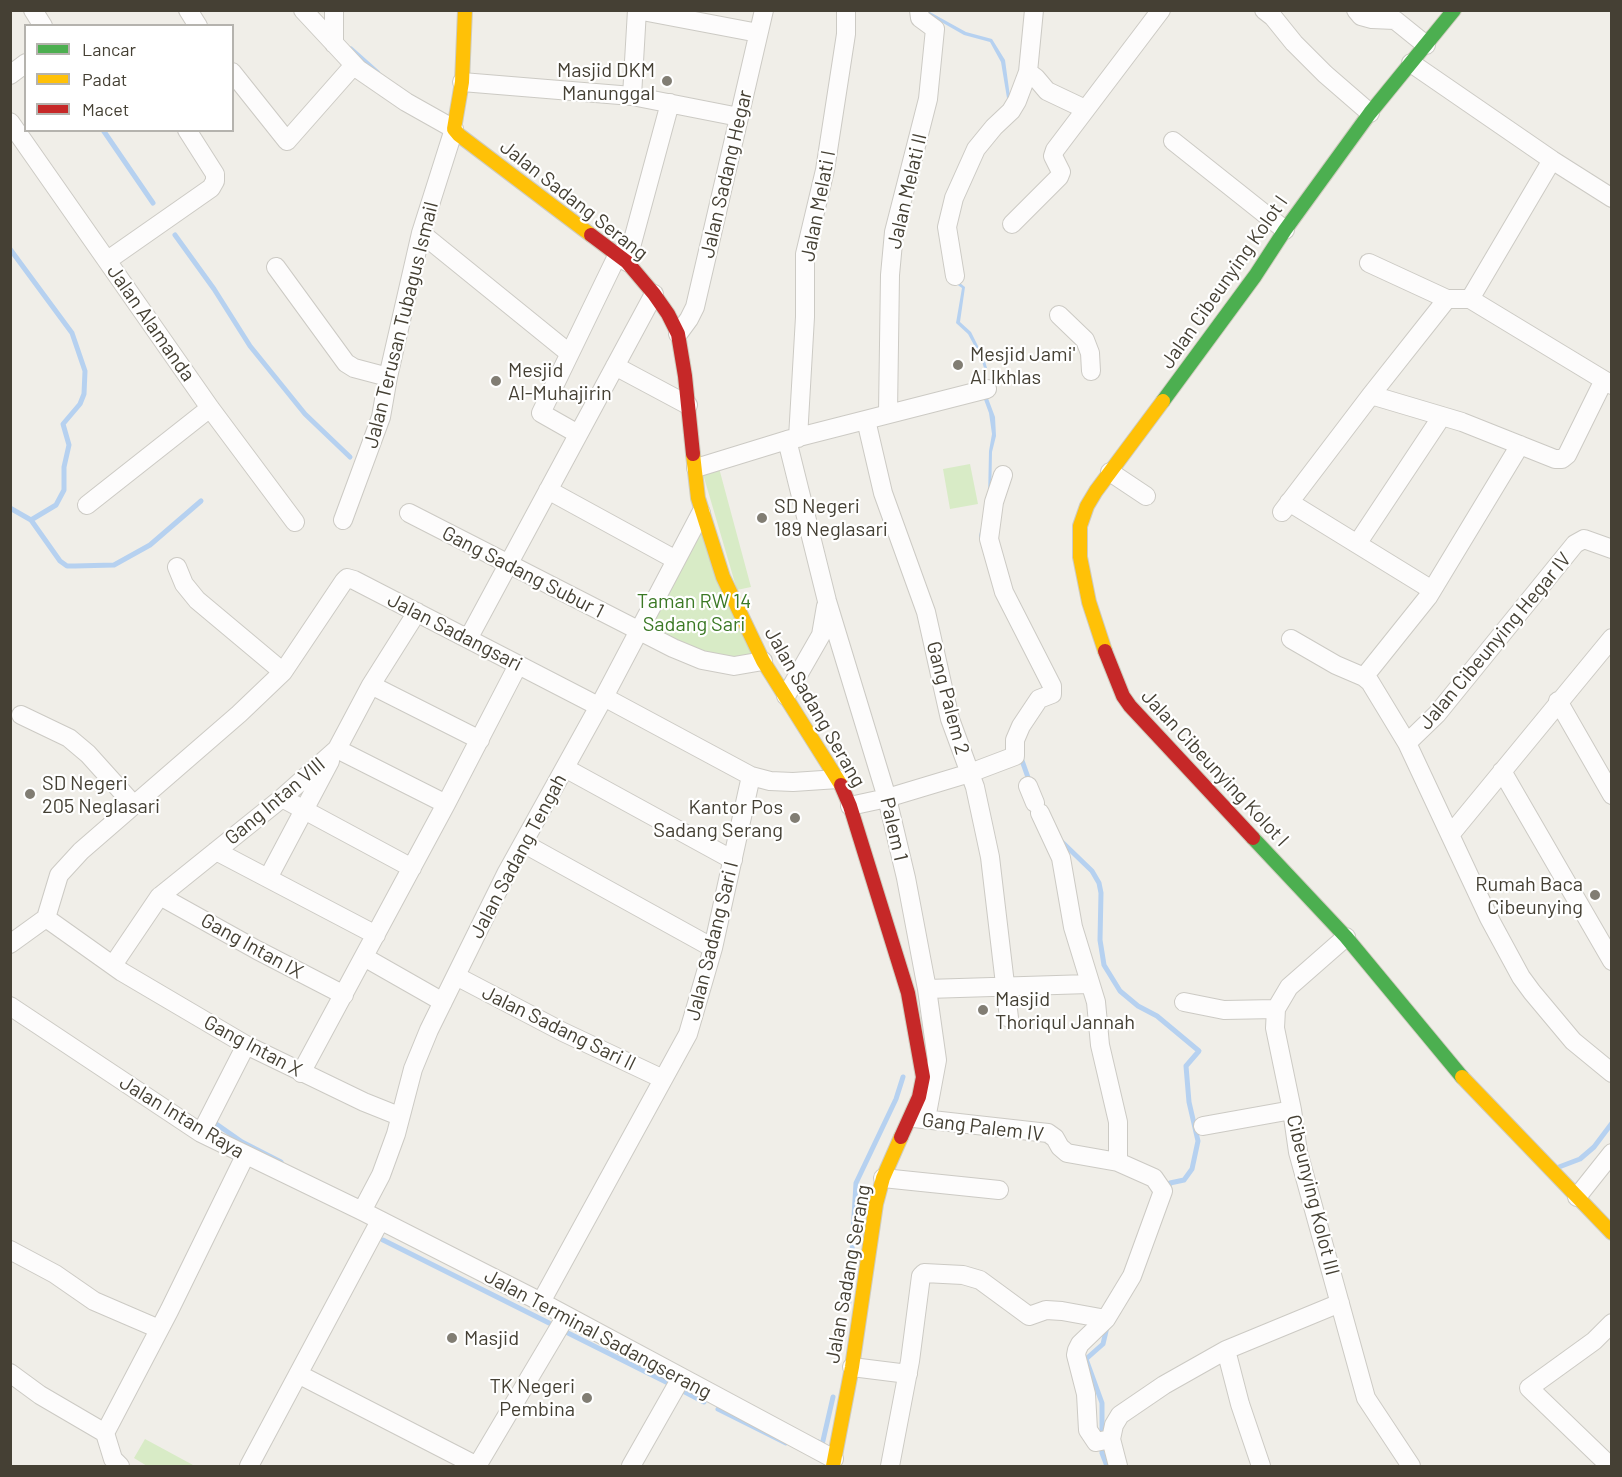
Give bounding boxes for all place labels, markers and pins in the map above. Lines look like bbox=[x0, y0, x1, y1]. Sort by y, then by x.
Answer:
place label: Masjid DKM Manunggal bbox=[557, 58, 655, 105]
marker: Masjid DKM Manunggal bbox=[660, 74, 674, 88]
place label: Mesjid Jami' Al Ikhlas bbox=[970, 342, 1075, 389]
place label: Mesjid Al-Muhajirin bbox=[508, 358, 612, 405]
marker: Mesjid Jami' Al Ikhlas bbox=[951, 358, 965, 372]
marker: Mesjid Al-Muhajirin bbox=[489, 374, 503, 388]
place label: SD Negeri 189 Neglasari bbox=[774, 494, 888, 541]
marker: SD Negeri 189 Neglasari bbox=[755, 511, 769, 525]
place label: SD Negeri 205 Neglasari bbox=[42, 771, 160, 818]
marker: SD Negeri 205 Neglasari bbox=[23, 787, 37, 801]
place label: Kantor Pos Sadang Serang bbox=[653, 795, 783, 842]
marker: Kantor Pos Sadang Serang bbox=[788, 811, 802, 825]
place label: Rumah Baca Cibeunying bbox=[1475, 872, 1583, 919]
marker: Rumah Baca Cibeunying bbox=[1588, 888, 1602, 902]
place label: Masjid Thoriqul Jannah bbox=[995, 987, 1135, 1034]
marker: Masjid Thoriqul Jannah bbox=[976, 1003, 990, 1017]
place label: Masjid bbox=[464, 1326, 519, 1350]
marker: Masjid bbox=[445, 1331, 459, 1345]
place label: TK Negeri Pembina bbox=[489, 1374, 575, 1421]
marker: TK Negeri Pembina bbox=[580, 1391, 594, 1405]

